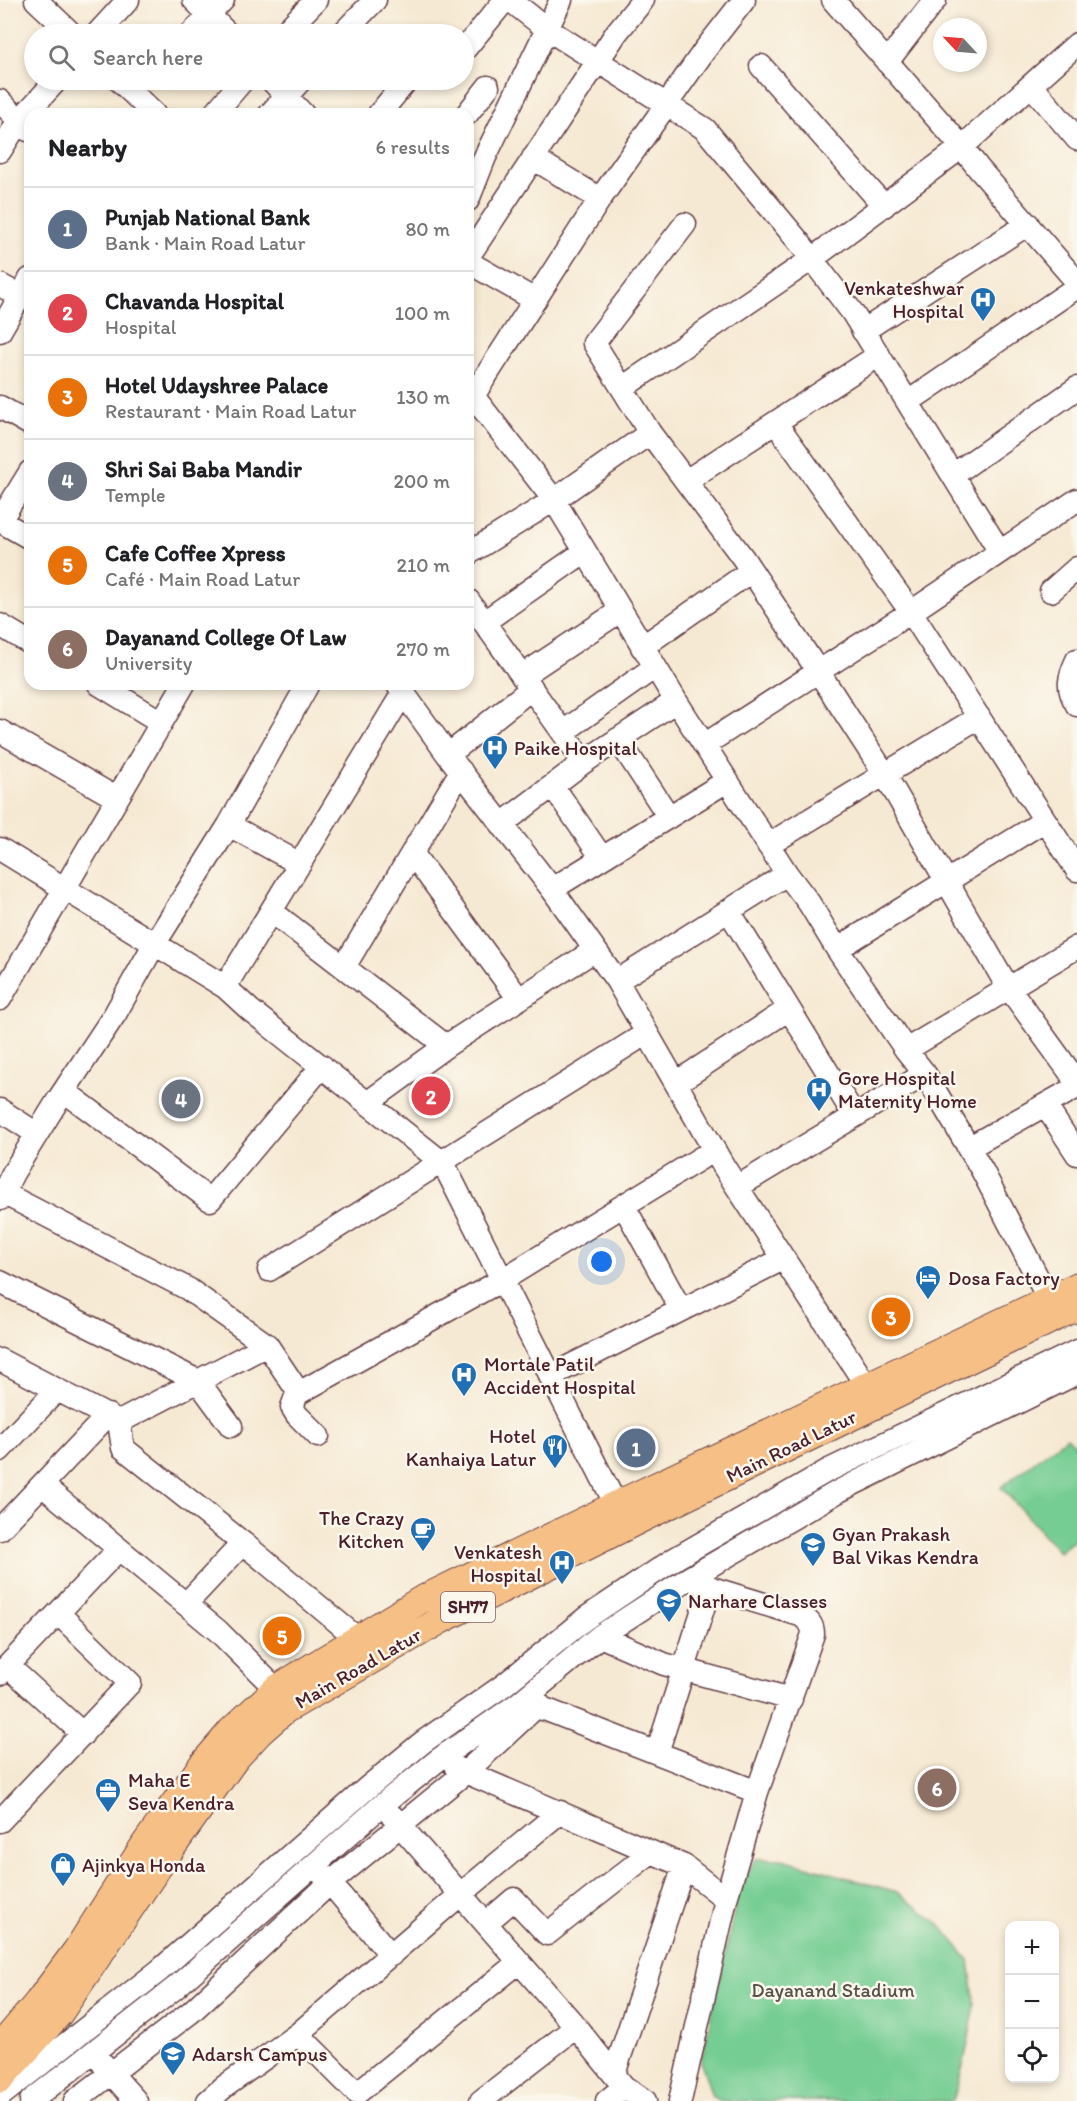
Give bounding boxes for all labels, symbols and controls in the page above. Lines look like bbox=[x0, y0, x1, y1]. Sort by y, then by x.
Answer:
north arrow bbox=[933, 18, 987, 72]
search box bbox=[24, 24, 474, 90]
icon: search bbox=[45, 41, 78, 74]
text: Search here bbox=[93, 44, 203, 71]
text: Nearby bbox=[48, 131, 127, 163]
text: 6 results bbox=[376, 135, 450, 159]
text: Punjab National Bank bbox=[105, 204, 310, 231]
text: 1 bbox=[63, 217, 72, 241]
text: 80 m bbox=[405, 217, 450, 241]
text: Bank · Main Road Latur bbox=[105, 231, 305, 255]
place label: Venkateshwar Hospital bbox=[844, 276, 964, 323]
hospital icon: Venkateshwar Hospital bbox=[968, 285, 998, 323]
text: Chavanda Hospital bbox=[105, 288, 284, 315]
text: 2 bbox=[62, 301, 73, 325]
text: 100 m bbox=[395, 301, 450, 325]
text: Hospital bbox=[105, 315, 177, 339]
text: Hotel Udayshree Palace bbox=[105, 372, 328, 399]
text: 3 bbox=[62, 385, 73, 409]
text: 130 m bbox=[396, 385, 450, 409]
text: Restaurant · Main Road Latur bbox=[105, 399, 357, 423]
text: Shri Sai Baba Mandir bbox=[105, 456, 302, 483]
text: 4 bbox=[61, 469, 74, 493]
text: 200 m bbox=[394, 469, 450, 493]
text: Temple bbox=[105, 483, 166, 507]
text: Cafe Coffee Xpress bbox=[105, 540, 286, 567]
text: 5 bbox=[62, 553, 73, 577]
text: 210 m bbox=[397, 553, 450, 577]
text: Café · Main Road Latur bbox=[105, 567, 300, 591]
text: Dayanand College Of Law bbox=[105, 624, 347, 651]
text: 6 bbox=[62, 637, 73, 661]
text: 270 m bbox=[396, 637, 450, 661]
text: University bbox=[105, 651, 192, 675]
hospital icon: Paike Hospital bbox=[480, 733, 510, 771]
place label: Paike Hospital bbox=[514, 736, 637, 760]
place label: Gore Hospital Maternity Home bbox=[838, 1066, 977, 1113]
pin: 2 bbox=[412, 1074, 450, 1118]
hospital icon: Gore Hospital Maternity Home bbox=[804, 1075, 834, 1113]
pin: 4 bbox=[162, 1076, 201, 1122]
your location bbox=[587, 1247, 616, 1276]
hotel icon: Dosa Factory bbox=[913, 1263, 943, 1301]
place label: Dosa Factory bbox=[948, 1266, 1060, 1290]
pin: 3 bbox=[872, 1294, 910, 1340]
place label: Mortale Patil Accident Hospital bbox=[484, 1352, 636, 1399]
hospital icon: Mortale Patil Accident Hospital bbox=[449, 1360, 479, 1398]
street label: Main Road Latur bbox=[722, 1404, 860, 1488]
place label: Hotel Kanhaiya Latur bbox=[406, 1424, 536, 1471]
pin: 1 bbox=[616, 1426, 656, 1470]
restaurant icon: Hotel Kanhaiya Latur bbox=[540, 1432, 570, 1470]
place label: The Crazy Kitchen bbox=[319, 1506, 405, 1553]
cafe icon: The Crazy Kitchen bbox=[408, 1515, 438, 1553]
place label: Gyan Prakash Bal Vikas Kendra bbox=[832, 1522, 979, 1569]
school or university icon: Gyan Prakash Bal Vikas Kendra bbox=[798, 1530, 828, 1568]
place label: Venkatesh Hospital bbox=[454, 1540, 542, 1587]
hospital icon: Venkatesh Hospital bbox=[547, 1548, 577, 1586]
school or university icon: Narhare Classes bbox=[654, 1586, 684, 1624]
place label: Narhare Classes bbox=[688, 1589, 827, 1613]
road number: SH77 bbox=[441, 1592, 495, 1622]
pin: 5 bbox=[262, 1614, 302, 1658]
street label: Main Road Latur bbox=[291, 1622, 425, 1714]
pin: 6 bbox=[918, 1766, 956, 1810]
place label: Maha E Seva Kendra bbox=[128, 1768, 235, 1815]
office icon: Maha E Seva Kendra bbox=[93, 1776, 123, 1814]
shop icon: Ajinkya Honda bbox=[48, 1850, 78, 1888]
place label: Ajinkya Honda bbox=[82, 1853, 206, 1877]
map controls bbox=[1005, 1921, 1059, 2083]
button: + bbox=[1005, 1921, 1059, 1975]
button: − bbox=[1005, 1975, 1059, 2029]
park label: Dayanand Stadium bbox=[751, 1978, 915, 2002]
button: locate bbox=[1005, 2029, 1059, 2083]
school or university icon: Adarsh Campus bbox=[158, 2039, 188, 2077]
place label: Adarsh Campus bbox=[192, 2042, 328, 2066]

